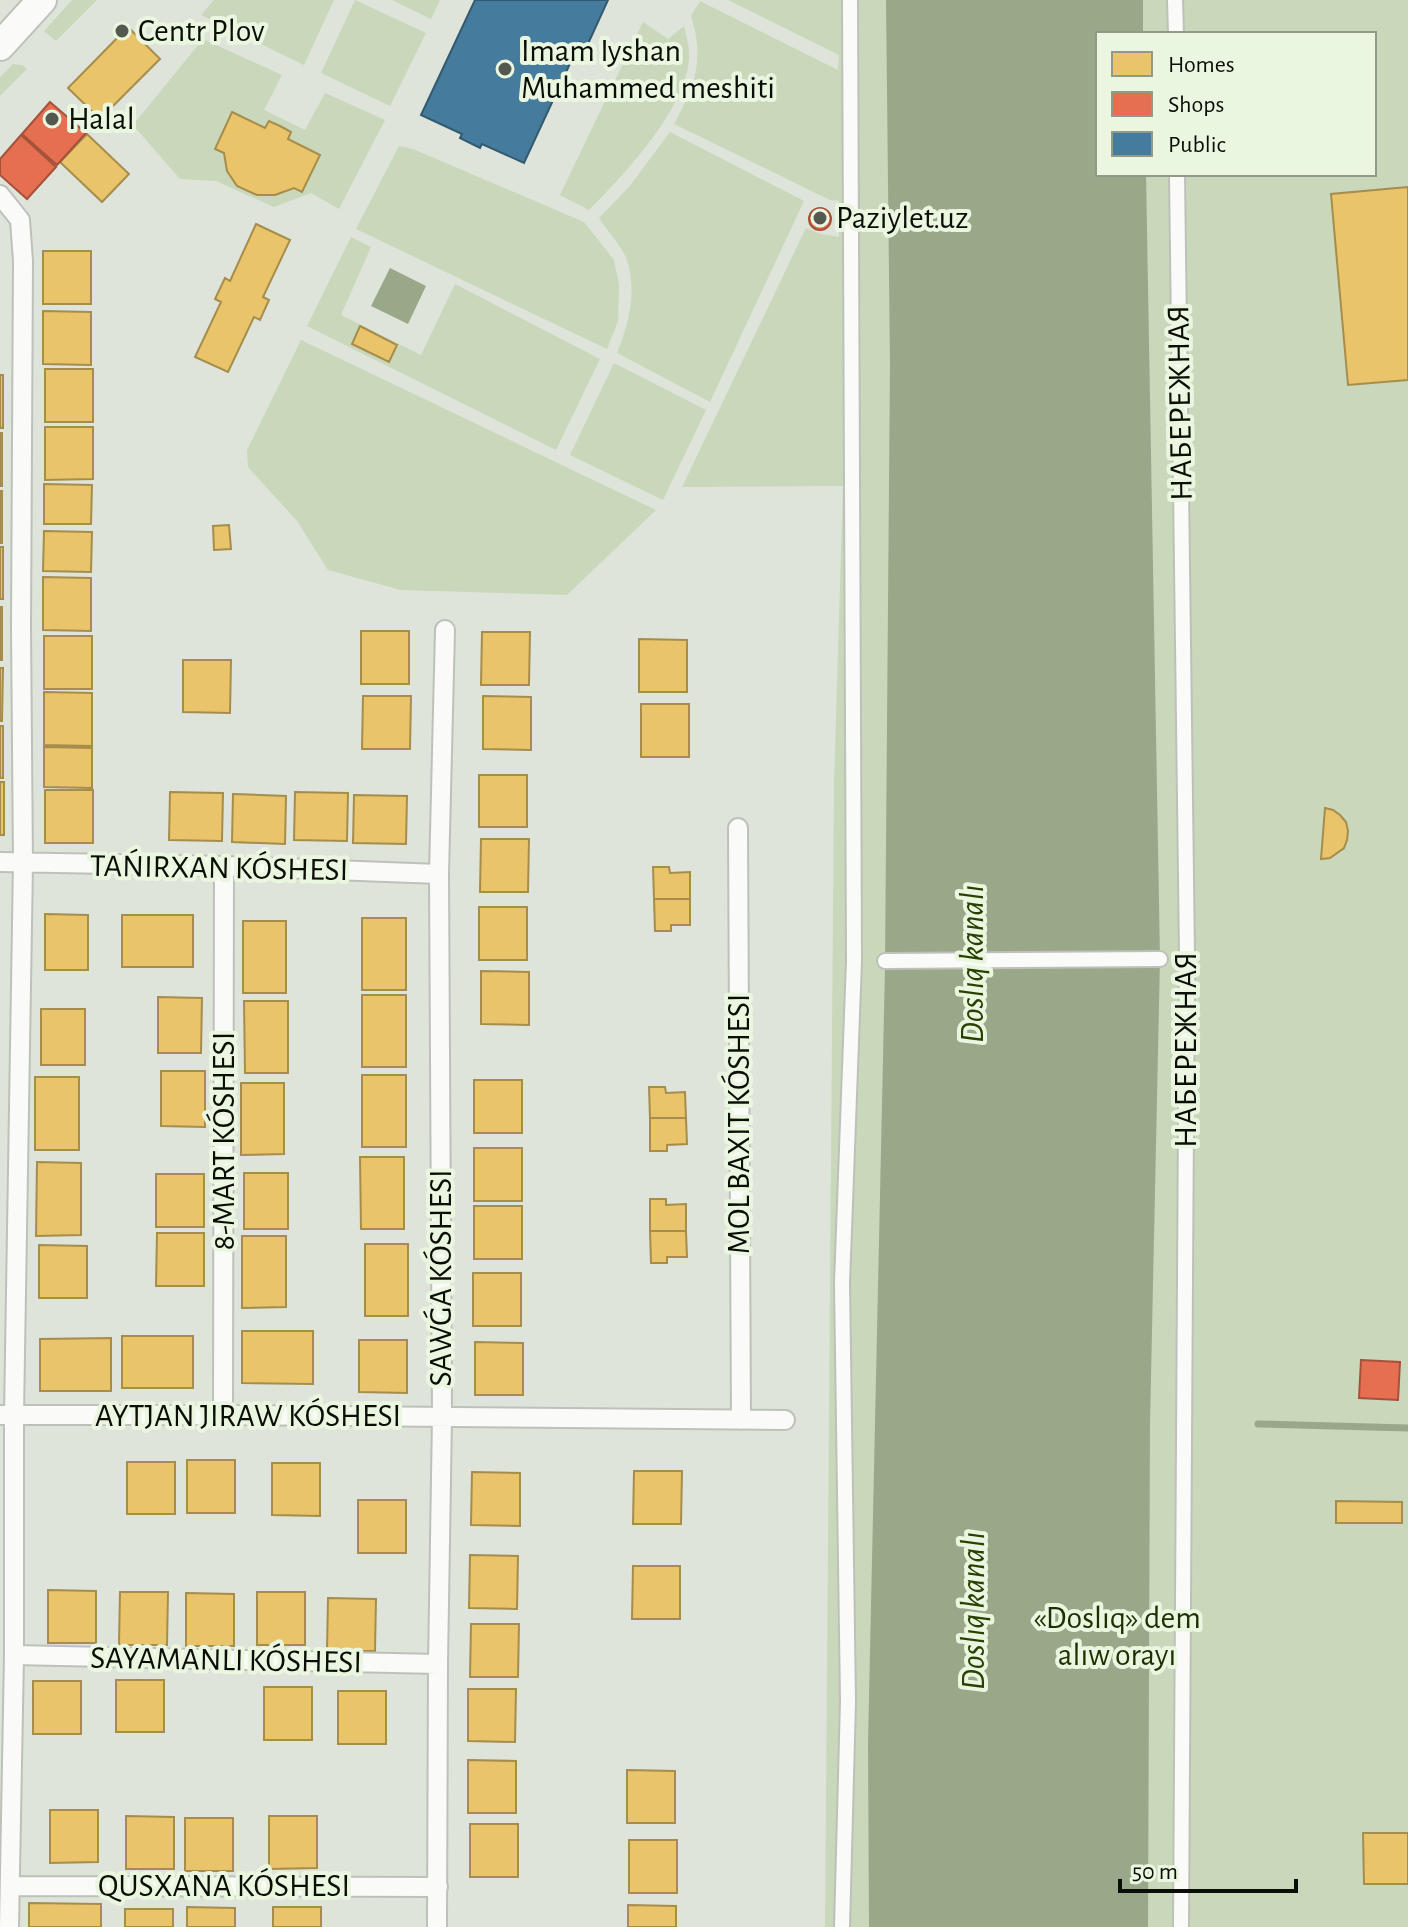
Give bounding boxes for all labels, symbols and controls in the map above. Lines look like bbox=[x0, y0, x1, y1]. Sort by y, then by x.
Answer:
place label: Centr Plov bbox=[138, 15, 265, 47]
marker: Centr Plov bbox=[113, 22, 131, 40]
legend bbox=[1096, 32, 1376, 176]
place label: Imam Iyshan Muhammed meshiti bbox=[521, 35, 775, 104]
text: Homes bbox=[1168, 53, 1235, 77]
marker: Imam Iyshan Muhammed meshiti bbox=[496, 60, 514, 78]
text: Shops bbox=[1168, 93, 1224, 117]
place label: Halal bbox=[68, 103, 135, 135]
marker: Halal bbox=[43, 110, 61, 128]
text: Public bbox=[1168, 133, 1226, 157]
place label: Paziylet.uz bbox=[836, 202, 968, 234]
marker: Paziylet.uz bbox=[811, 209, 829, 227]
street label: НАБЕРЕЖНАЯ bbox=[1162, 305, 1198, 501]
street label: TAŃIRXAN KÓSHESI bbox=[90, 847, 349, 886]
water label: Doslıq kanalı bbox=[956, 885, 990, 1043]
street label: НАБЕРЕЖНАЯ bbox=[1170, 952, 1202, 1148]
street label: MOL BAXIT KÓSHESI bbox=[721, 994, 755, 1254]
street label: 8-MART KÓSHESI bbox=[206, 1032, 240, 1250]
street label: SAWǴA KÓSHESI bbox=[423, 1169, 457, 1387]
street label: AYTJAN JIRAW KÓSHESI bbox=[95, 1398, 401, 1432]
water label: Doslıq kanalı bbox=[957, 1532, 991, 1690]
park label: «Doslıq» dem alıw orayı bbox=[1033, 1602, 1201, 1671]
street label: SAYAMANLI KÓSHESI bbox=[90, 1640, 362, 1678]
scale bar bbox=[1120, 1843, 1296, 1893]
text: 50 m bbox=[1132, 1860, 1178, 1884]
street label: QUSXANA KÓSHESI bbox=[98, 1868, 350, 1902]

